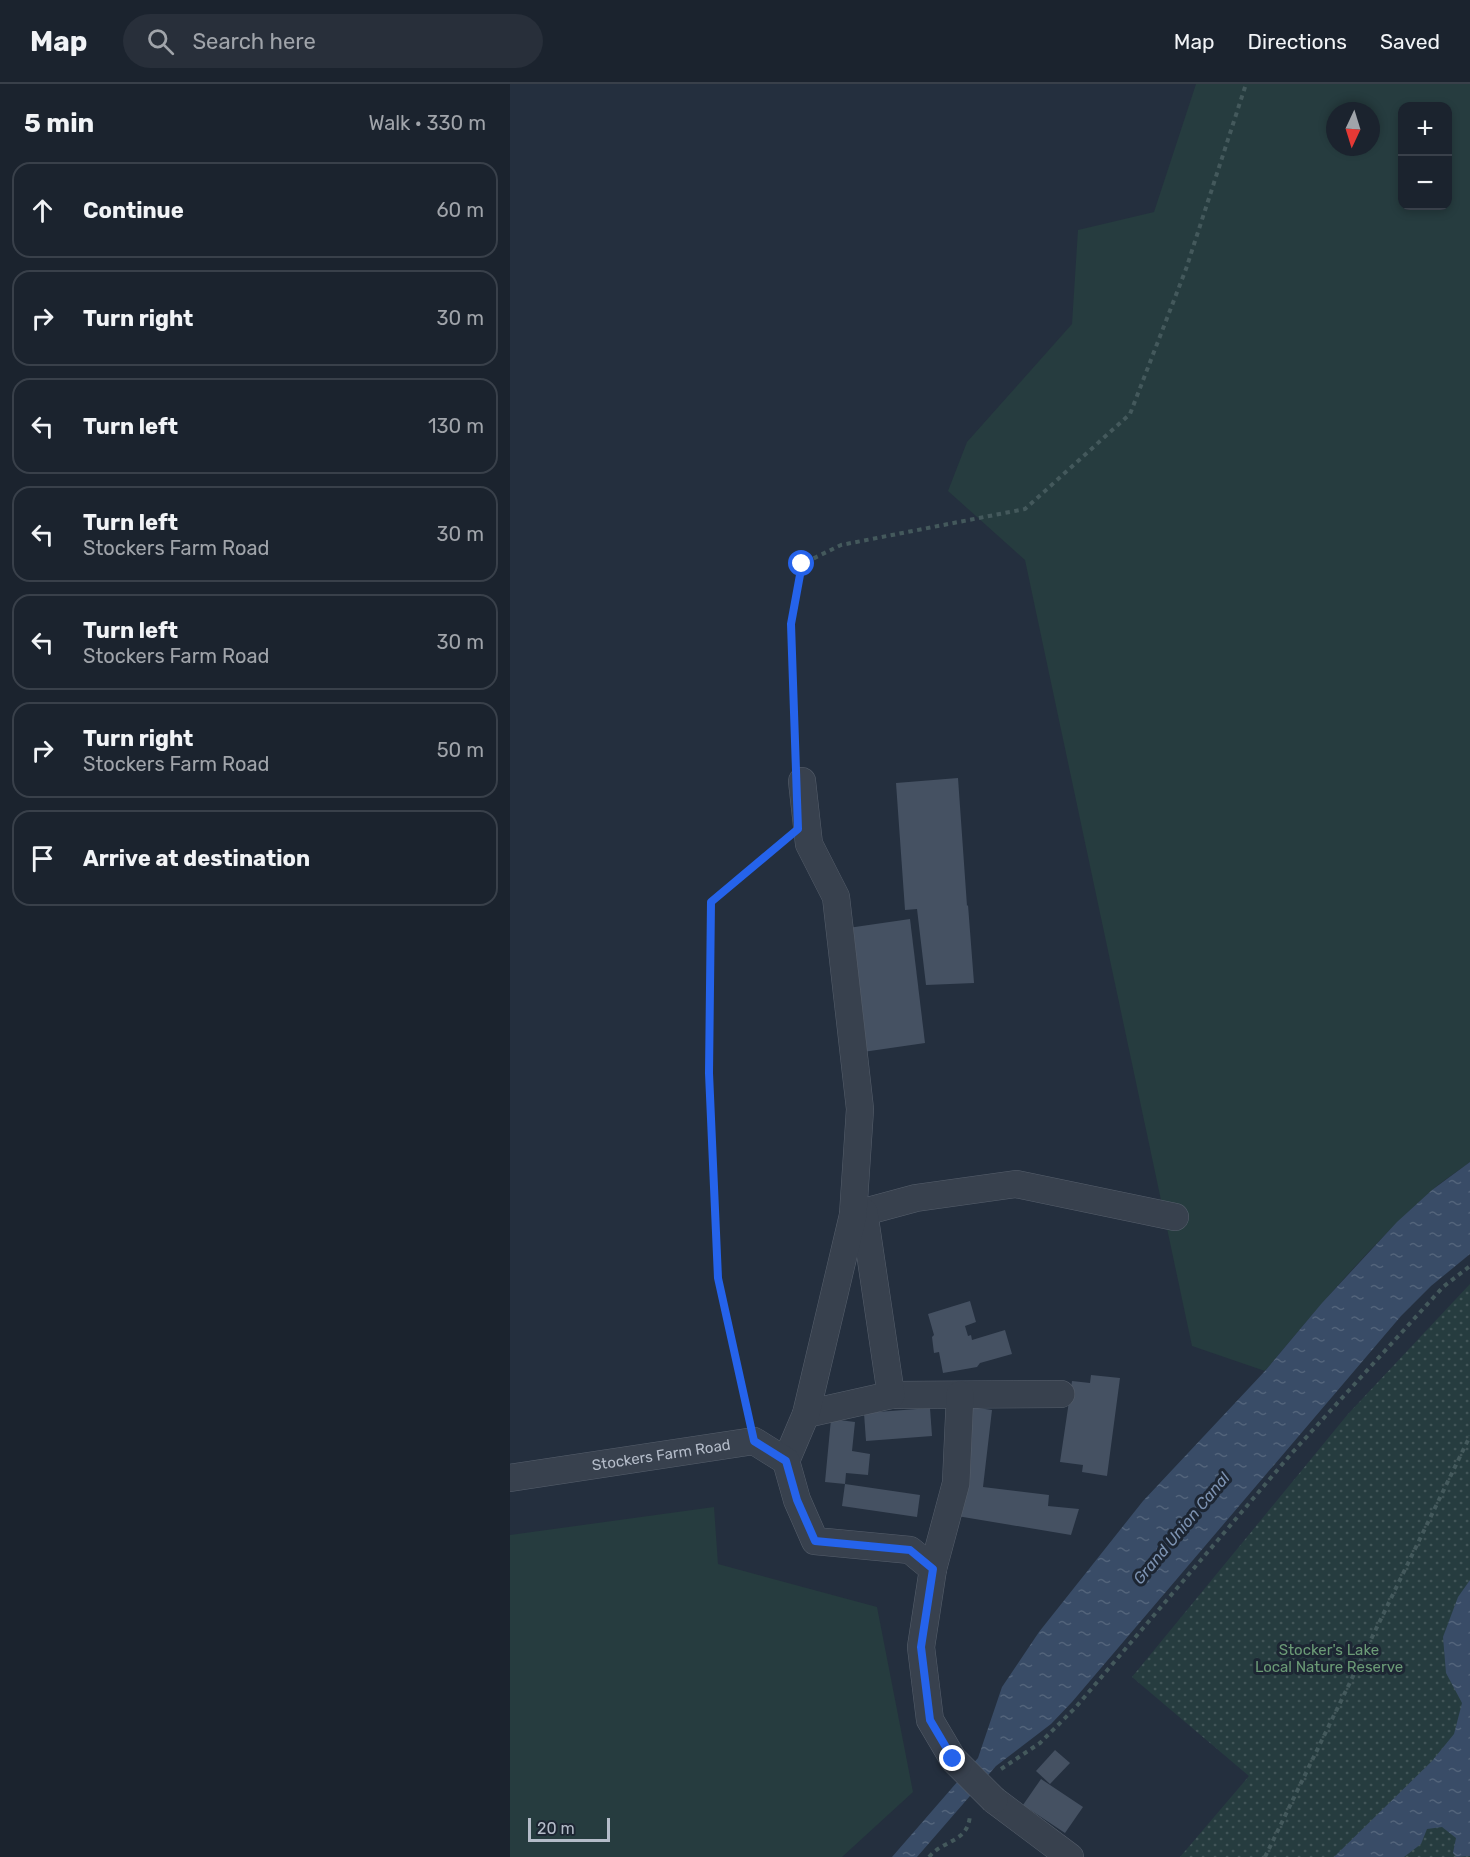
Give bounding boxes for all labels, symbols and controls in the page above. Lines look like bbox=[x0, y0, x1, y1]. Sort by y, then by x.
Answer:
search box bbox=[123, 14, 543, 68]
text: Map bbox=[30, 25, 87, 58]
icon: search bbox=[144, 25, 177, 58]
text: Search here bbox=[192, 28, 316, 55]
text: Map bbox=[1174, 29, 1215, 54]
text: Directions bbox=[1248, 29, 1347, 54]
text: Saved bbox=[1380, 29, 1440, 54]
north arrow bbox=[1326, 102, 1380, 156]
map controls bbox=[1398, 102, 1452, 210]
button: + bbox=[1398, 102, 1452, 156]
text: 5 min bbox=[24, 108, 94, 139]
text: Walk · 330 m bbox=[369, 111, 486, 135]
button: − bbox=[1398, 156, 1452, 210]
icon: ahead bbox=[26, 194, 59, 227]
text: Continue bbox=[83, 197, 184, 224]
text: 60 m bbox=[437, 198, 484, 222]
icon: right bbox=[26, 302, 59, 335]
text: Turn right bbox=[83, 305, 193, 332]
text: 30 m bbox=[437, 306, 484, 330]
icon: left bbox=[26, 410, 59, 443]
text: Turn left bbox=[83, 413, 178, 440]
text: 130 m bbox=[428, 414, 484, 438]
text: Turn left bbox=[83, 509, 178, 536]
icon: left bbox=[26, 518, 59, 551]
text: 30 m bbox=[437, 522, 484, 546]
text: Stockers Farm Road bbox=[83, 536, 269, 560]
route start bbox=[788, 550, 814, 576]
text: Turn left bbox=[83, 617, 178, 644]
icon: left bbox=[26, 626, 59, 659]
text: 30 m bbox=[437, 630, 484, 654]
text: Stockers Farm Road bbox=[83, 644, 269, 668]
text: Turn right bbox=[83, 725, 193, 752]
icon: right bbox=[26, 734, 59, 767]
text: 50 m bbox=[437, 738, 484, 762]
text: Stockers Farm Road bbox=[83, 752, 269, 776]
icon: arrive bbox=[26, 842, 59, 875]
text: Arrive at destination bbox=[83, 845, 310, 872]
street label: Stockers Farm Road bbox=[591, 1436, 732, 1474]
water label: Grand Union Canal bbox=[1129, 1468, 1234, 1588]
park label: Stocker's Lake Local Nature Reserve bbox=[1255, 1641, 1403, 1676]
route end bbox=[939, 1745, 965, 1771]
scale bar bbox=[528, 1815, 610, 1842]
text: 20 m bbox=[537, 1819, 575, 1838]

